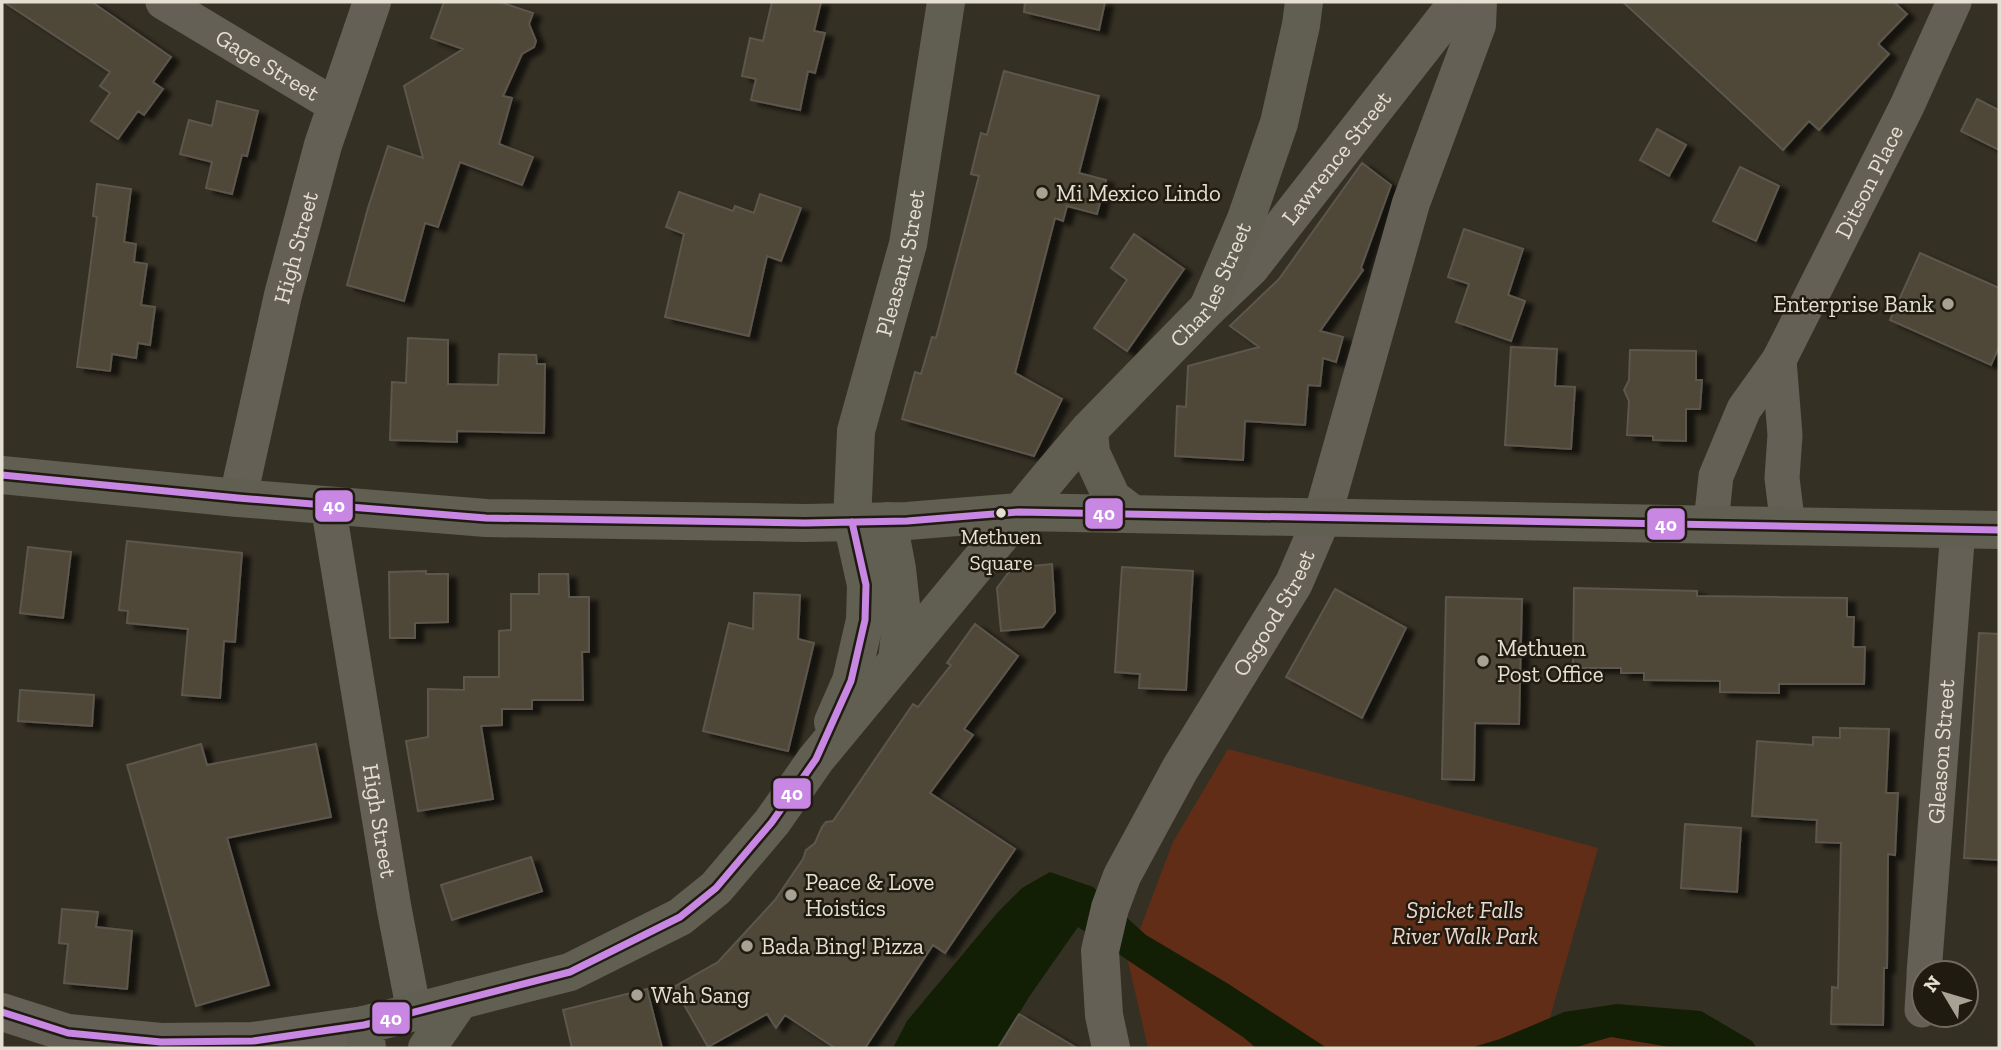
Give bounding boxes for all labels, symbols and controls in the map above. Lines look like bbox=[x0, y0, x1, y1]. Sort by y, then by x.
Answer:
street label: Gage Street bbox=[210, 23, 325, 107]
street label: Lawrence Street bbox=[1275, 85, 1397, 230]
street label: Ditson Place bbox=[1829, 120, 1909, 243]
place label: Mi Mexico Lindo bbox=[1056, 179, 1221, 207]
marker: Mi Mexico Lindo bbox=[1034, 185, 1050, 201]
street label: Pleasant Street bbox=[869, 187, 930, 339]
street label: High Street bbox=[267, 188, 324, 307]
street label: Charles Street bbox=[1164, 217, 1257, 353]
place label: Enterprise Bank bbox=[1773, 290, 1934, 318]
marker: Enterprise Bank bbox=[1940, 296, 1956, 312]
line badge: 40 bbox=[314, 489, 354, 523]
text: 40 bbox=[323, 494, 345, 517]
line badge: 40 bbox=[1084, 497, 1124, 530]
text: 40 bbox=[1093, 502, 1115, 525]
marker: Methuen Square bbox=[994, 506, 1008, 520]
line badge: 40 bbox=[1646, 507, 1686, 541]
text: 40 bbox=[1655, 513, 1677, 536]
place label: Methuen Square bbox=[960, 524, 1042, 575]
street label: Osgood Street bbox=[1226, 545, 1321, 681]
place label: Methuen Post Office bbox=[1497, 634, 1603, 688]
marker: Methuen Post Office bbox=[1475, 653, 1491, 669]
street label: Gleason Street bbox=[1921, 678, 1960, 825]
street label: High Street bbox=[357, 762, 403, 880]
line badge: 40 bbox=[772, 777, 812, 810]
text: 40 bbox=[781, 782, 803, 805]
place label: Peace & Love Hoistics bbox=[805, 868, 934, 922]
marker: Peace & Love Hoistics bbox=[783, 887, 799, 903]
park label: Spicket Falls River Walk Park bbox=[1392, 896, 1538, 950]
place label: Bada Bing! Pizza bbox=[761, 932, 924, 960]
marker: Bada Bing! Pizza bbox=[739, 938, 755, 954]
north arrow bbox=[1910, 959, 1980, 1029]
text: N bbox=[1918, 971, 1946, 997]
place label: Wah Sang bbox=[651, 981, 750, 1009]
marker: Wah Sang bbox=[629, 987, 645, 1003]
line badge: 40 bbox=[371, 1001, 411, 1035]
text: 40 bbox=[380, 1007, 402, 1030]

